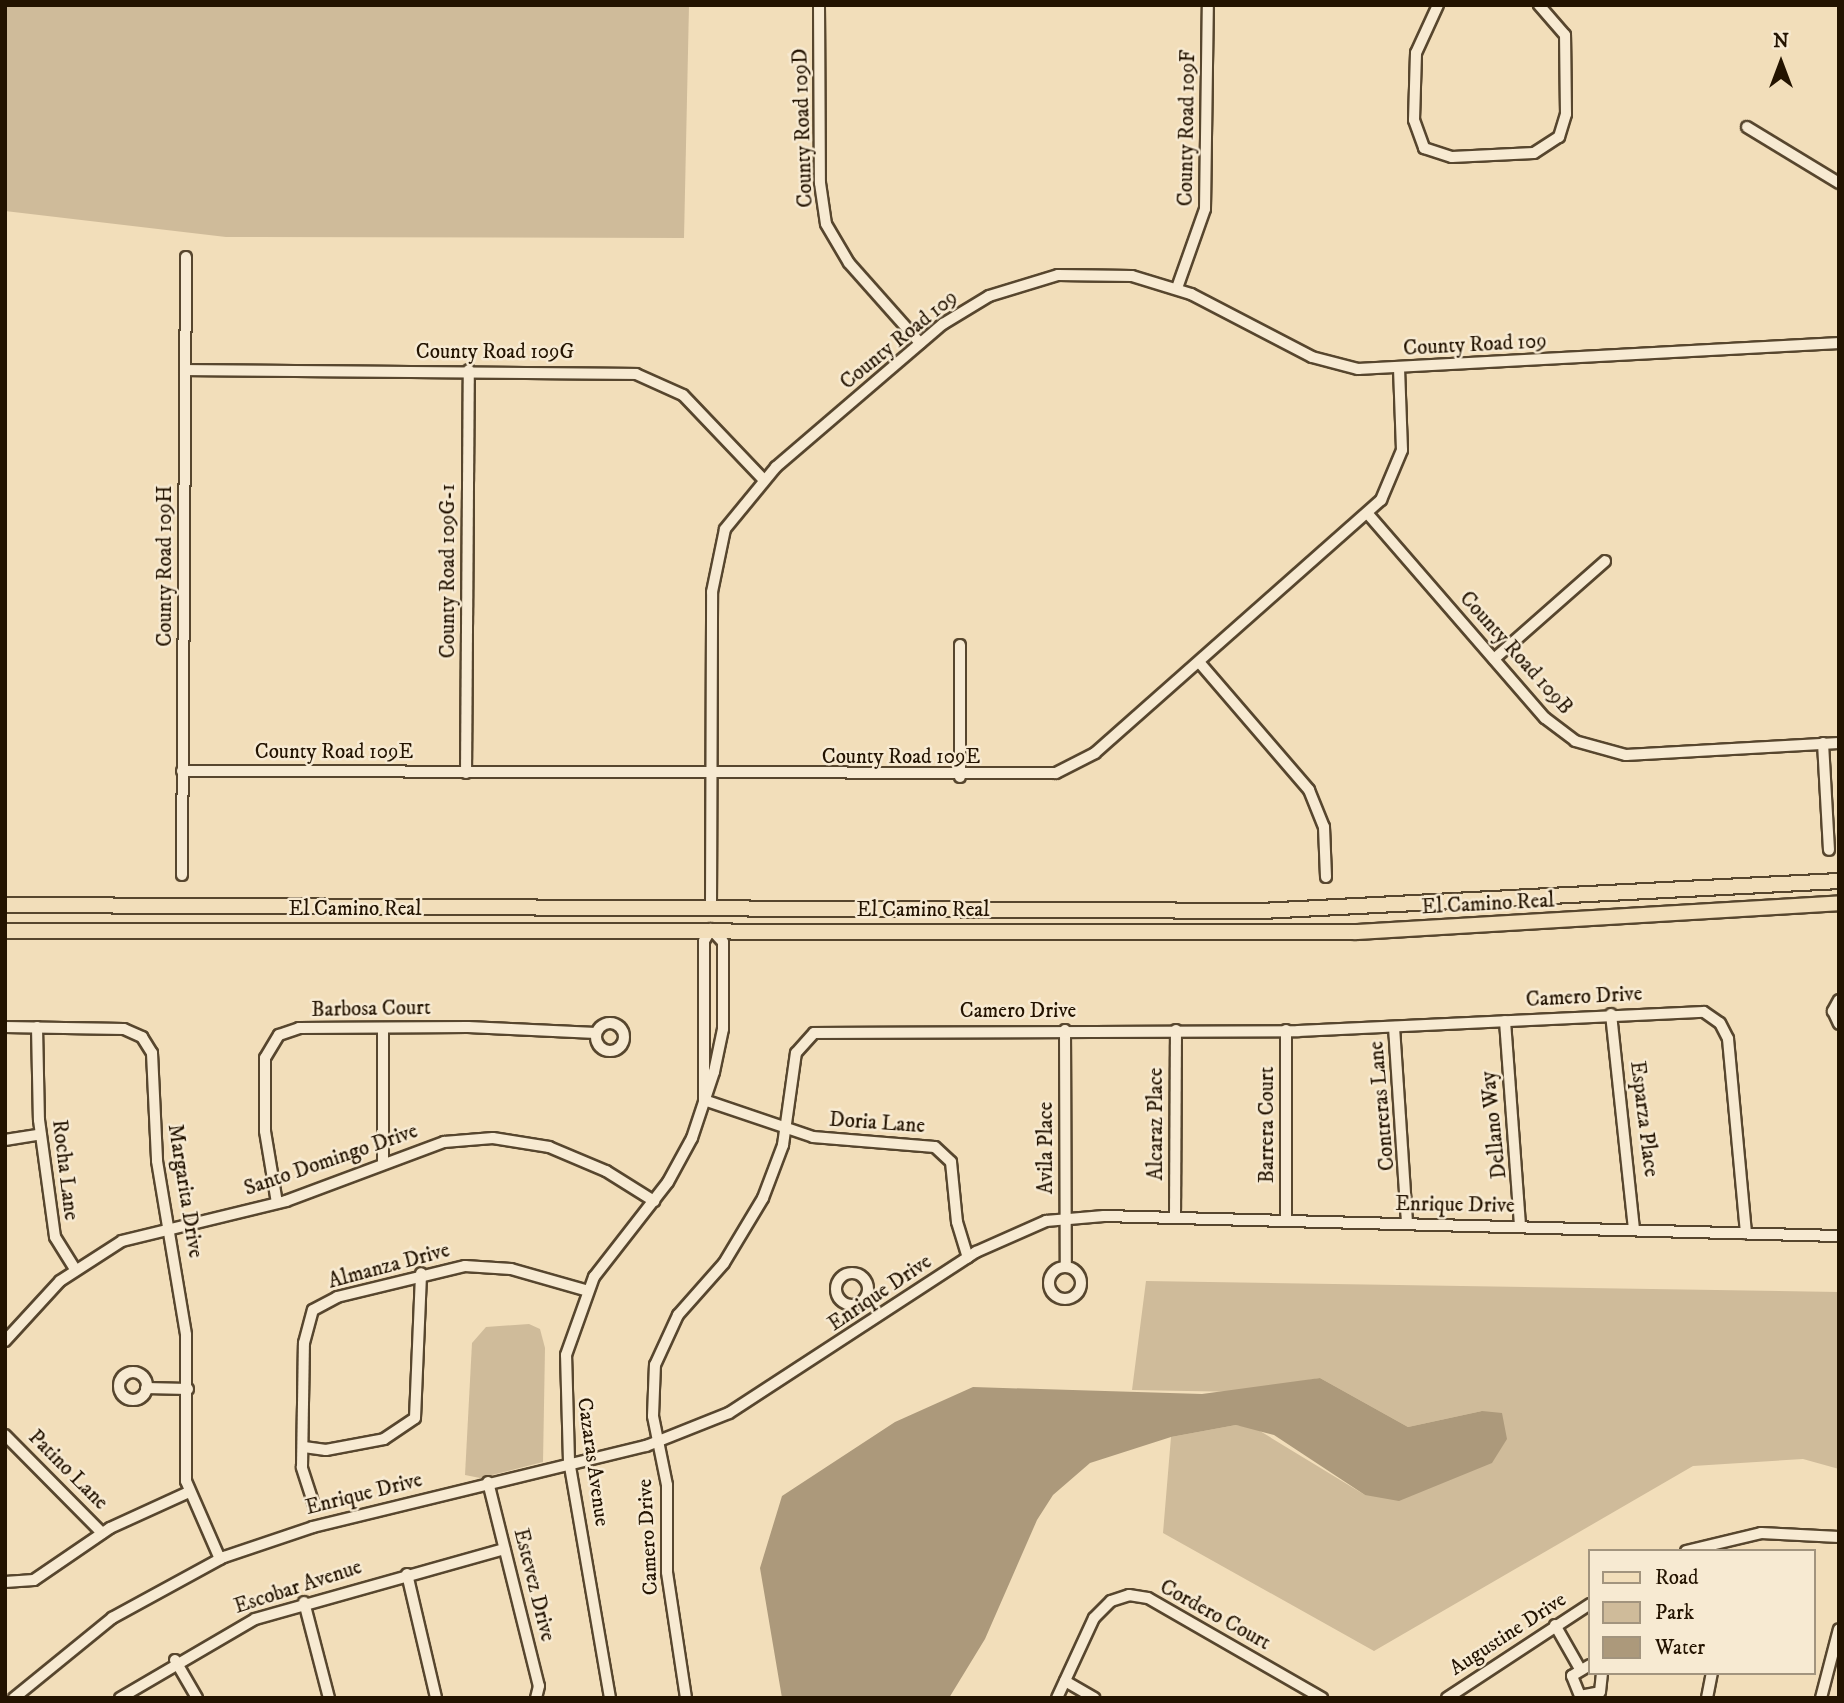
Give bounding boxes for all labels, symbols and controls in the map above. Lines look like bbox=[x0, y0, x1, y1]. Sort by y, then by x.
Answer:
north arrow bbox=[1746, 28, 1816, 98]
text: N bbox=[1773, 30, 1789, 53]
street label: County Road 109D bbox=[788, 48, 818, 208]
street label: County Road 109F bbox=[1173, 49, 1201, 207]
street label: County Road 109 bbox=[835, 285, 963, 395]
street label: County Road 109 bbox=[1403, 329, 1547, 361]
street label: County Road 109G bbox=[416, 339, 574, 365]
street label: County Road 109G-1 bbox=[435, 484, 461, 658]
street label: County Road 109H bbox=[152, 485, 178, 647]
street label: County Road 109B bbox=[1454, 586, 1578, 720]
street label: County Road 109E bbox=[255, 739, 413, 765]
street label: County Road 109E bbox=[822, 744, 980, 770]
street label: El Camino Real bbox=[1421, 888, 1555, 920]
street label: El Camino Real bbox=[288, 896, 422, 922]
street label: El Camino Real bbox=[856, 897, 990, 923]
street label: Camero Drive bbox=[1525, 981, 1643, 1013]
street label: Barbosa Court bbox=[311, 995, 431, 1023]
street label: Camero Drive bbox=[960, 998, 1076, 1024]
street label: Contreras Lane bbox=[1364, 1040, 1400, 1172]
street label: Esparza Place bbox=[1624, 1060, 1664, 1178]
street label: Barrera Court bbox=[1254, 1067, 1280, 1183]
street label: Alcaraz Place bbox=[1143, 1068, 1169, 1180]
street label: Dellano Way bbox=[1476, 1070, 1512, 1180]
street label: Avila Place bbox=[1033, 1102, 1059, 1194]
street label: Doria Lane bbox=[828, 1107, 926, 1139]
street label: Rocha Lane bbox=[46, 1118, 84, 1222]
street label: Santo Domingo Drive bbox=[241, 1118, 421, 1202]
street label: Margarita Drive bbox=[162, 1122, 208, 1260]
street label: Enrique Drive bbox=[1395, 1191, 1515, 1219]
street label: Almanza Drive bbox=[326, 1238, 452, 1294]
street label: Enrique Drive bbox=[823, 1249, 937, 1337]
street label: Cazaras Avenue bbox=[571, 1396, 615, 1528]
street label: Patino Lane bbox=[23, 1425, 113, 1515]
street label: Enrique Drive bbox=[303, 1467, 425, 1521]
street label: Camero Drive bbox=[632, 1478, 664, 1596]
street label: Estevez Drive bbox=[508, 1526, 560, 1644]
legend bbox=[1588, 1549, 1816, 1675]
street label: Escobar Avenue bbox=[231, 1555, 365, 1619]
text: Road bbox=[1655, 1565, 1699, 1591]
street label: Cordero Court bbox=[1155, 1574, 1275, 1656]
street label: Augustine Drive bbox=[1445, 1587, 1571, 1681]
text: Park bbox=[1655, 1600, 1694, 1626]
text: Water bbox=[1655, 1635, 1705, 1661]

